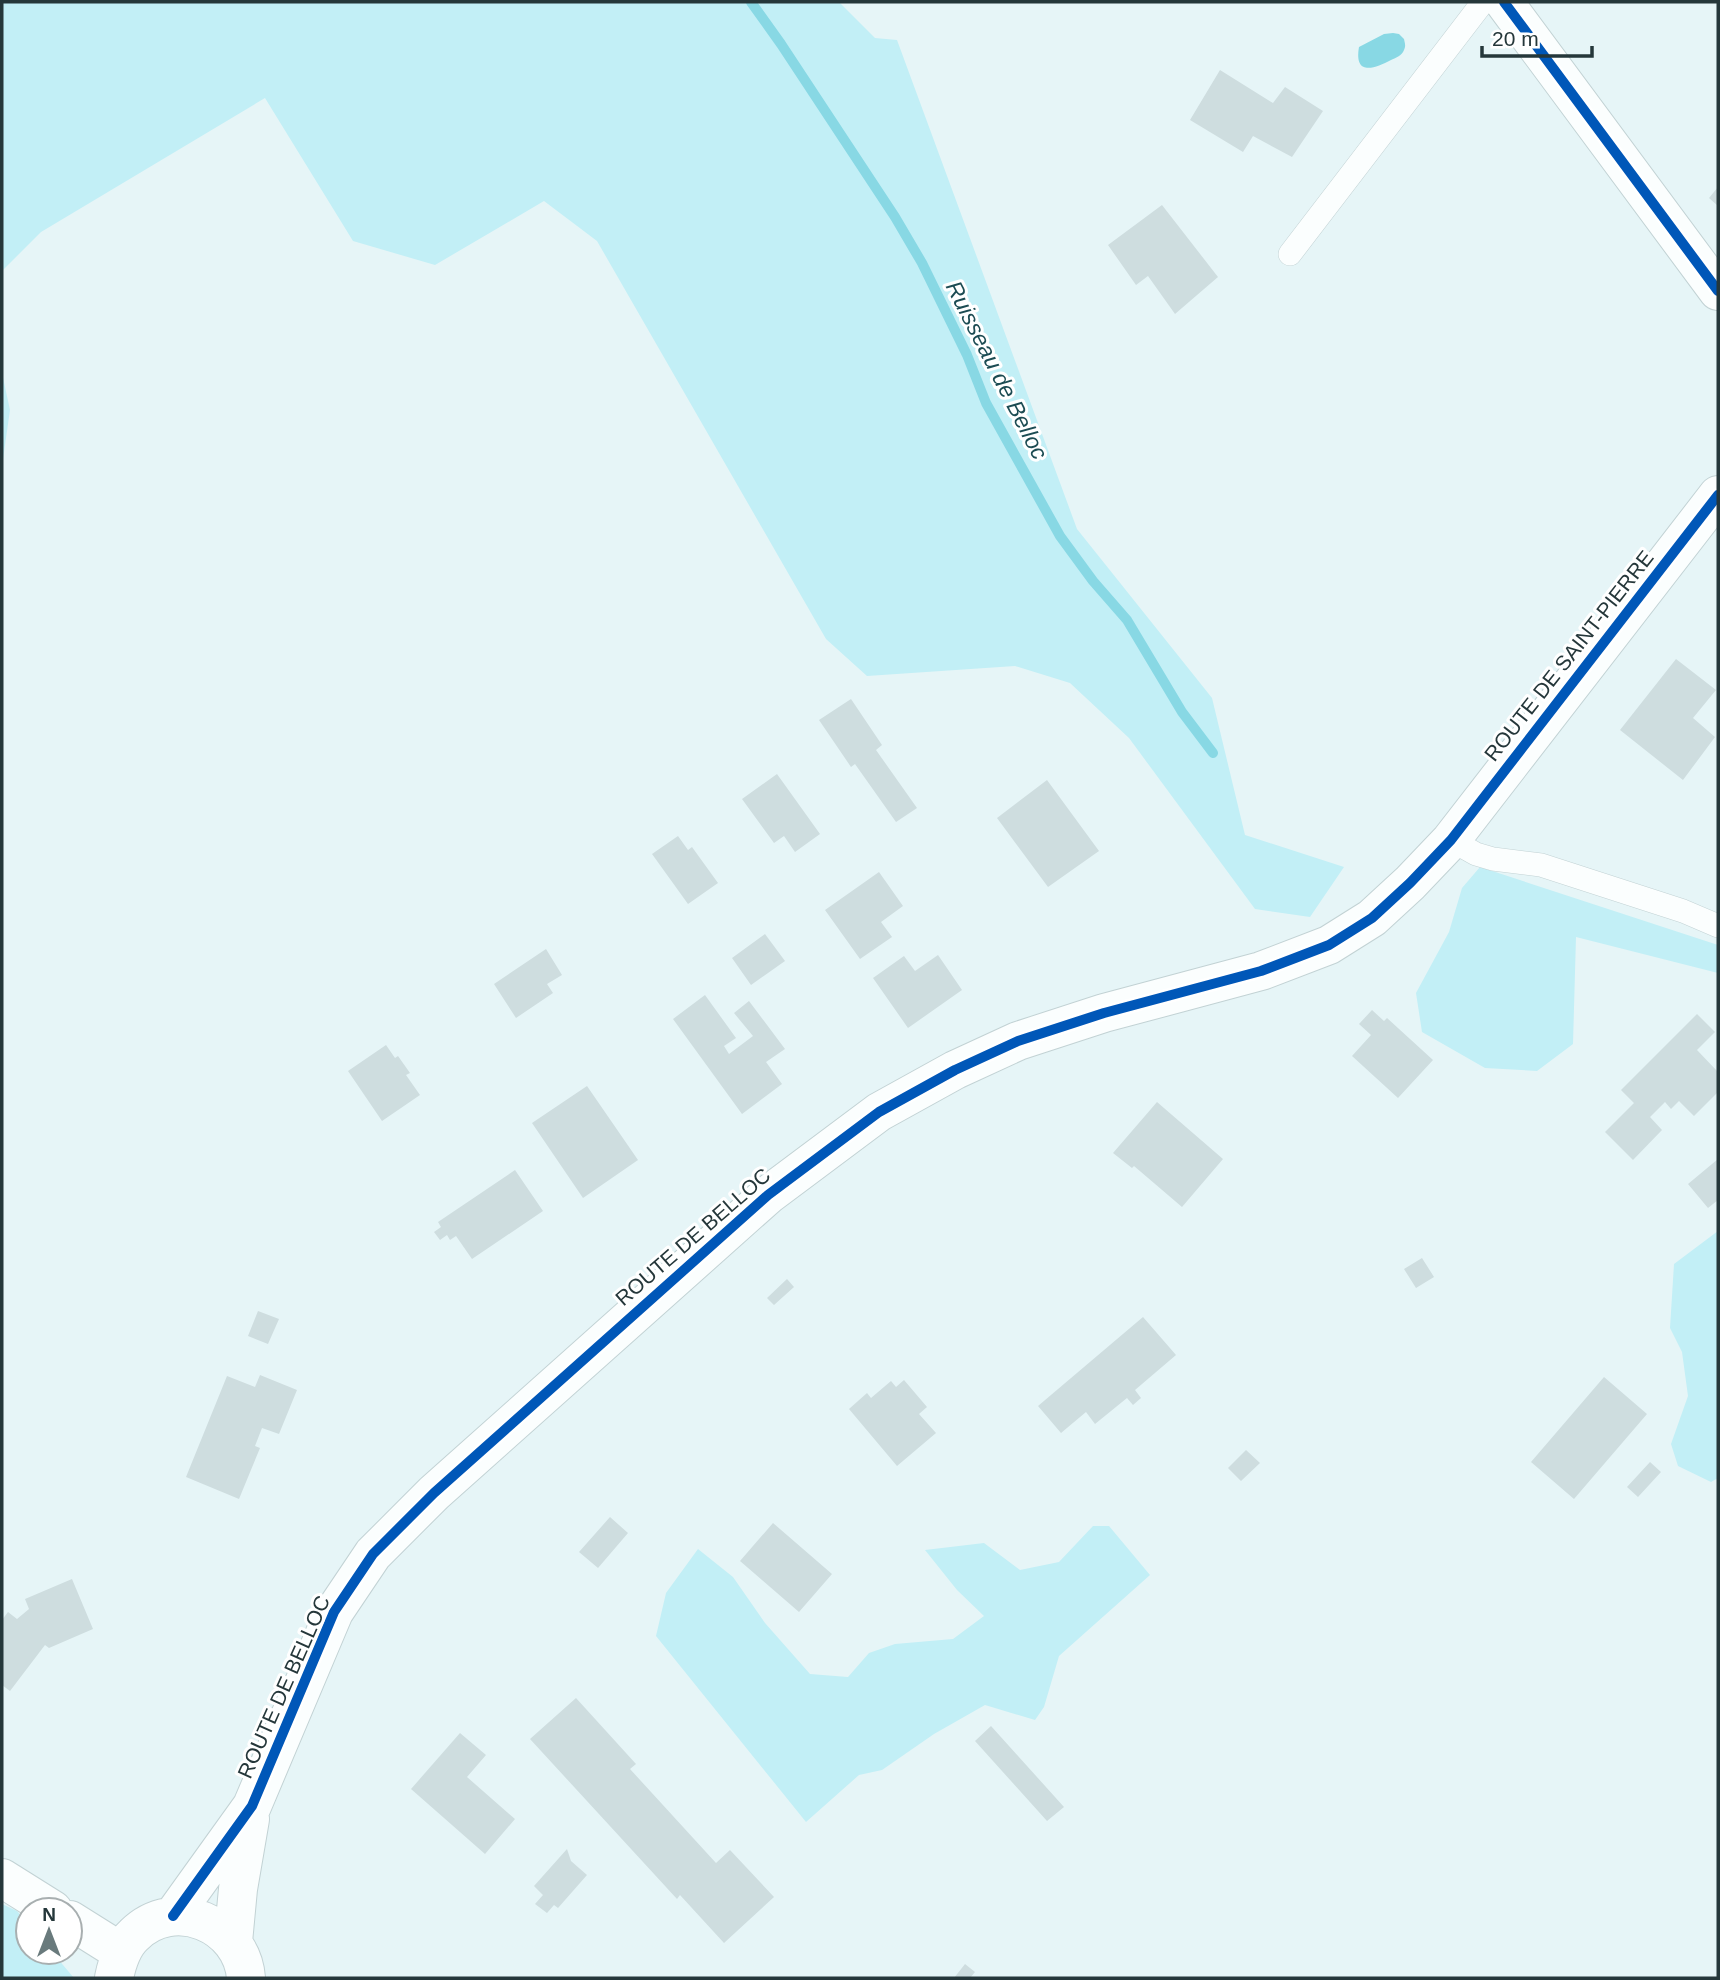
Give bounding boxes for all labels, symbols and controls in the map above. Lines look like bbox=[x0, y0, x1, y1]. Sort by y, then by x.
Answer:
scale bar bbox=[1482, 14, 1592, 58]
text: 20 m bbox=[1492, 27, 1539, 50]
water label: Ruisseau de Belloc bbox=[941, 276, 1054, 464]
street label: ROUTE DE SAINT-PIERRE bbox=[1479, 546, 1658, 765]
street label: ROUTE DE BELLOC bbox=[611, 1163, 775, 1310]
street label: ROUTE DE BELLOC bbox=[233, 1592, 334, 1782]
north arrow bbox=[14, 1896, 84, 1966]
text: N bbox=[42, 1904, 56, 1925]

